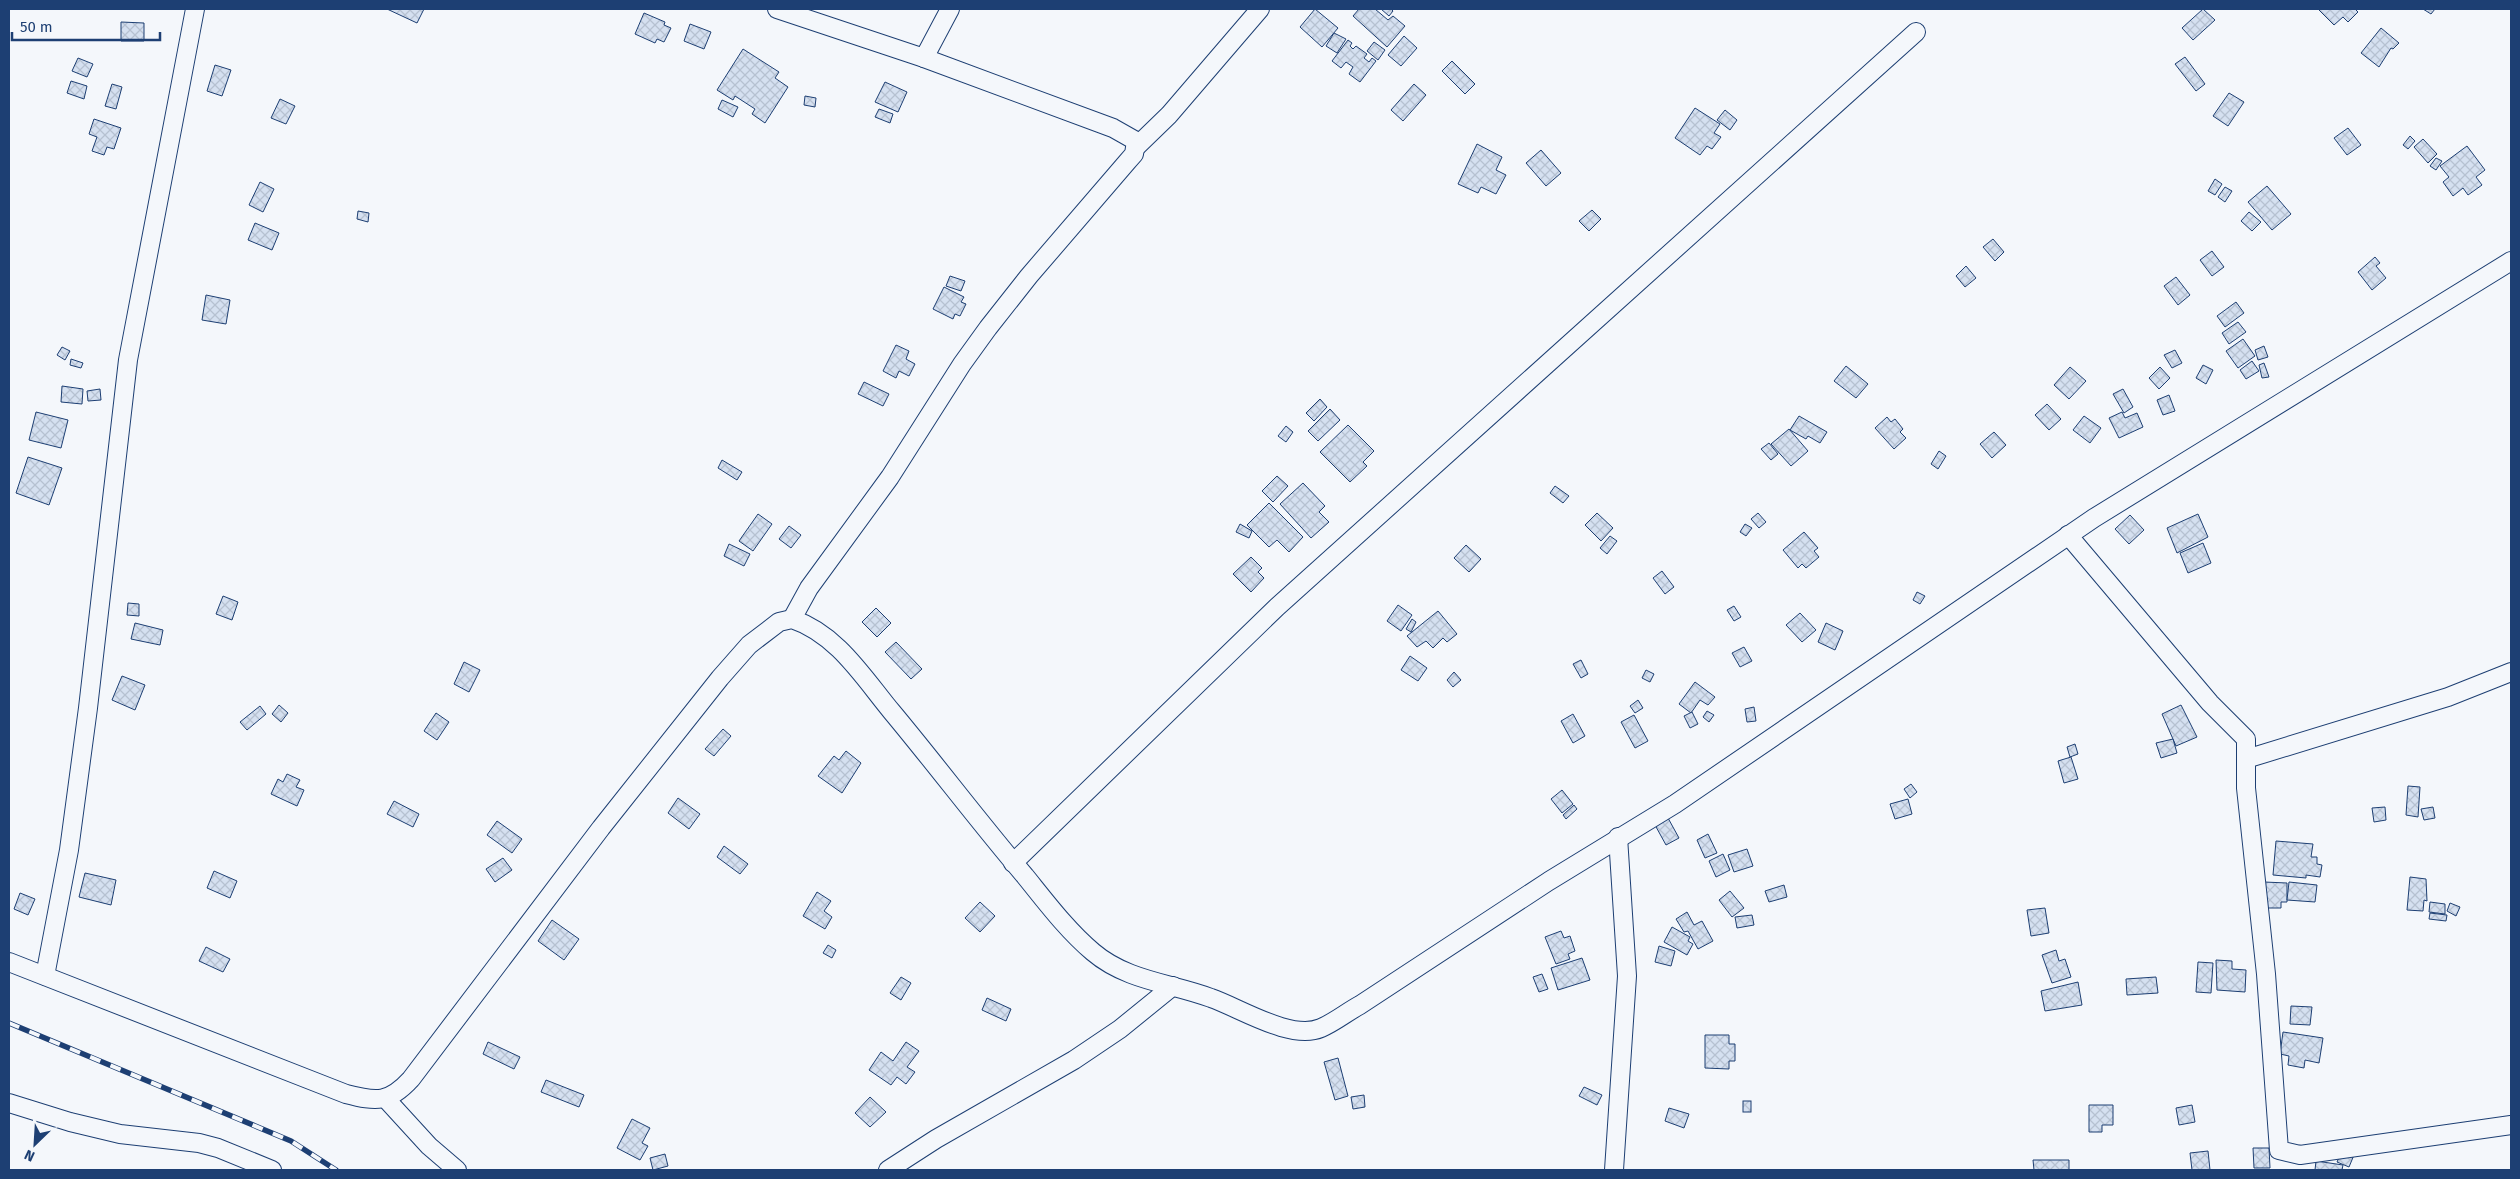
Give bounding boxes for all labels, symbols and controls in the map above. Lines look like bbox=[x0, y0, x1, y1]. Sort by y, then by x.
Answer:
scale bar bbox=[12, 10, 160, 42]
text: 50 m bbox=[20, 18, 53, 36]
north arrow bbox=[10, 1119, 60, 1169]
text: N bbox=[22, 1146, 38, 1165]

